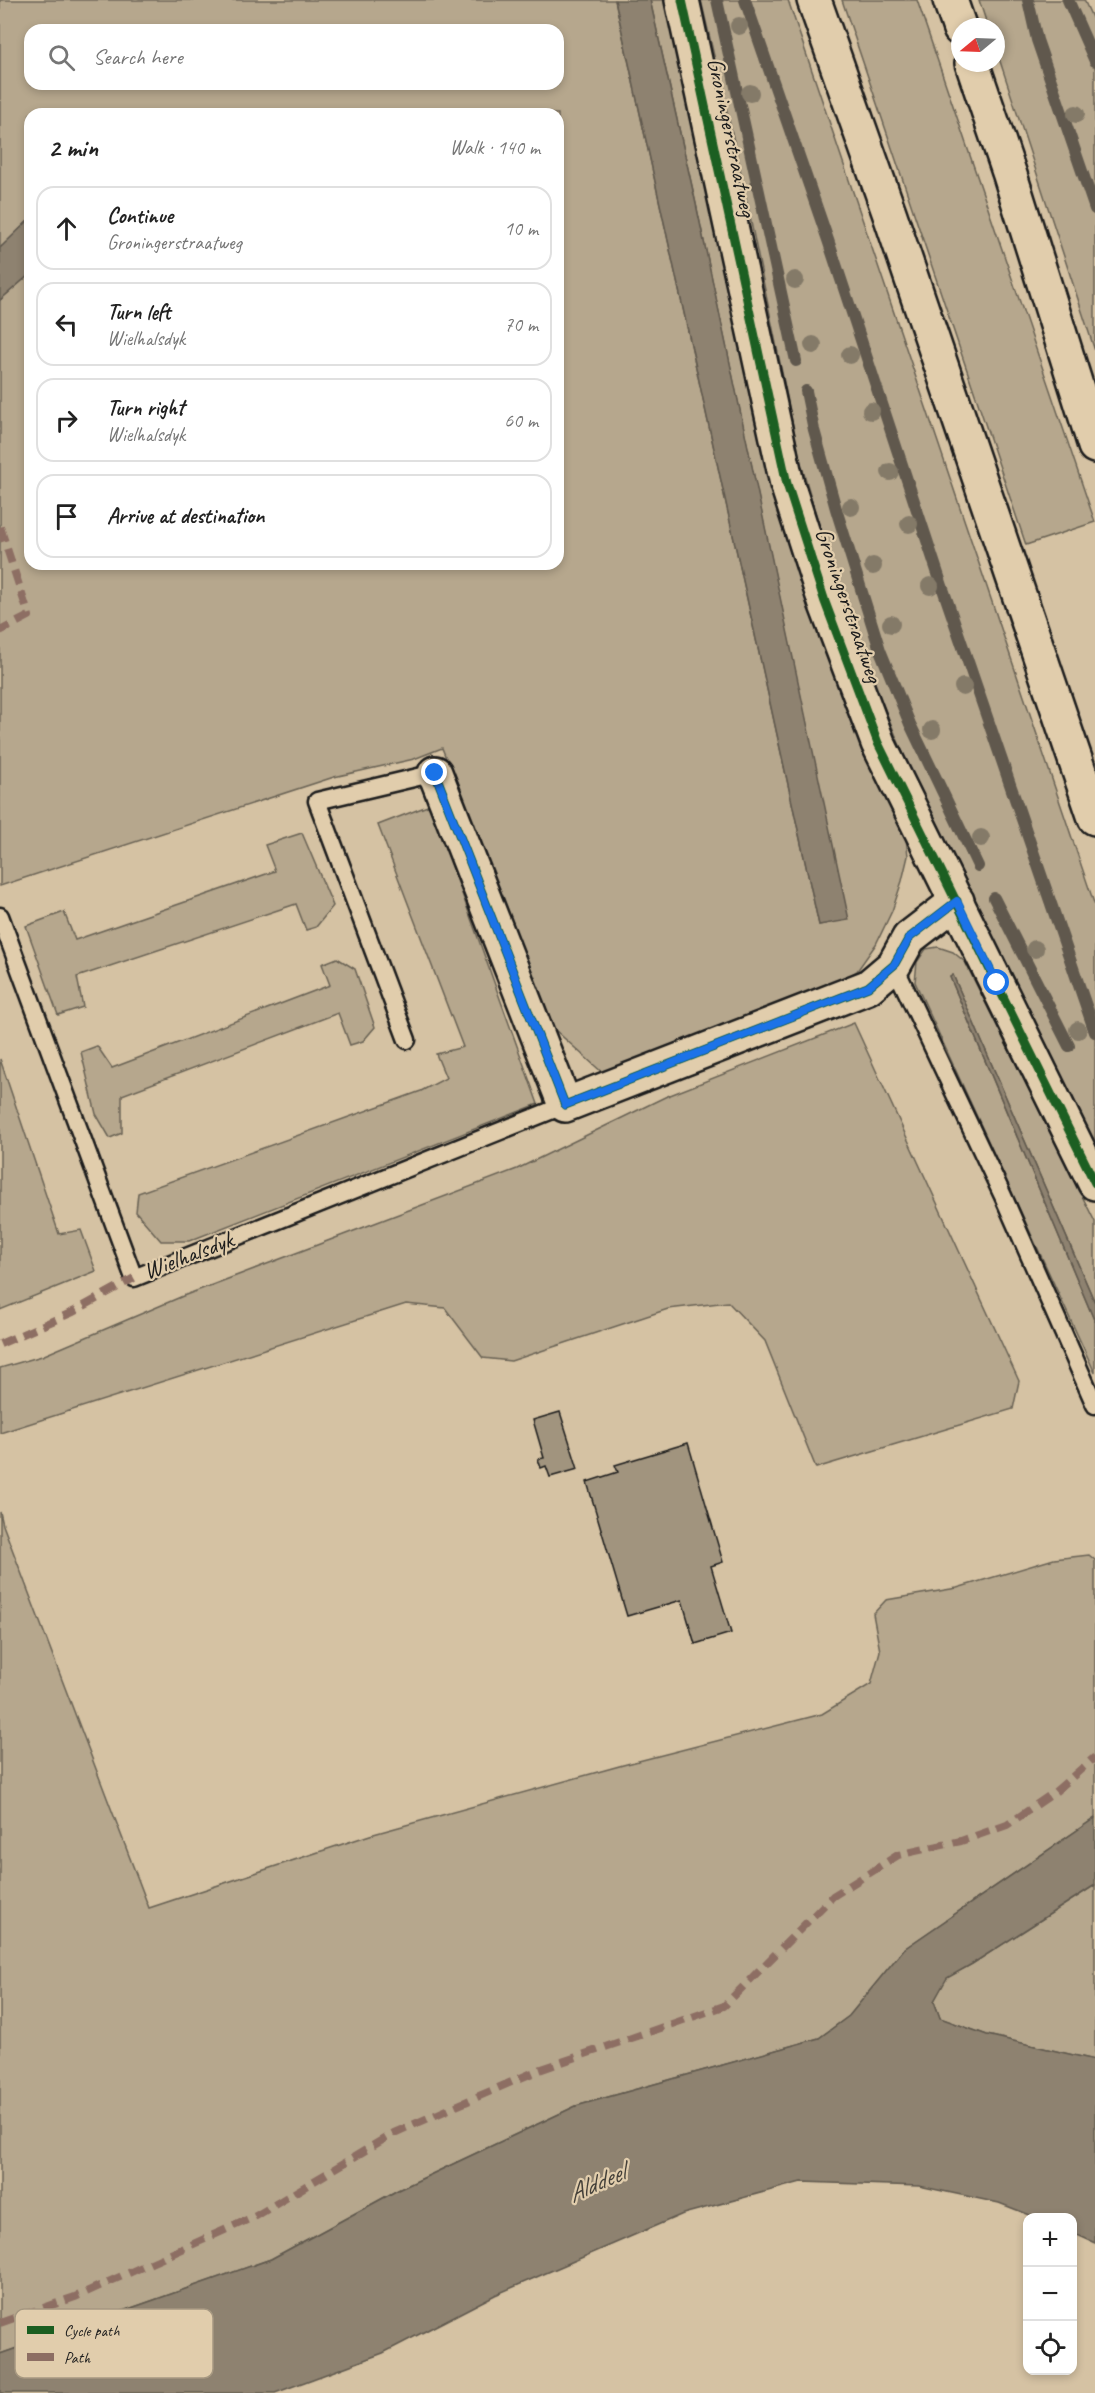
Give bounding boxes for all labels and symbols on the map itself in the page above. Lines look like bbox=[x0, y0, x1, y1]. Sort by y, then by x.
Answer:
north arrow bbox=[951, 18, 1005, 72]
street label: Groningerstraatweg bbox=[701, 55, 764, 221]
street label: Groningerstraatweg bbox=[809, 524, 890, 689]
route end bbox=[421, 759, 447, 785]
route start bbox=[983, 969, 1009, 995]
street label: Wielhalsdyk bbox=[139, 1223, 239, 1286]
water label: Alddeel bbox=[562, 2152, 638, 2210]
legend bbox=[15, 2309, 213, 2378]
text: Cycle path bbox=[64, 2321, 120, 2341]
text: Path bbox=[64, 2348, 91, 2368]

